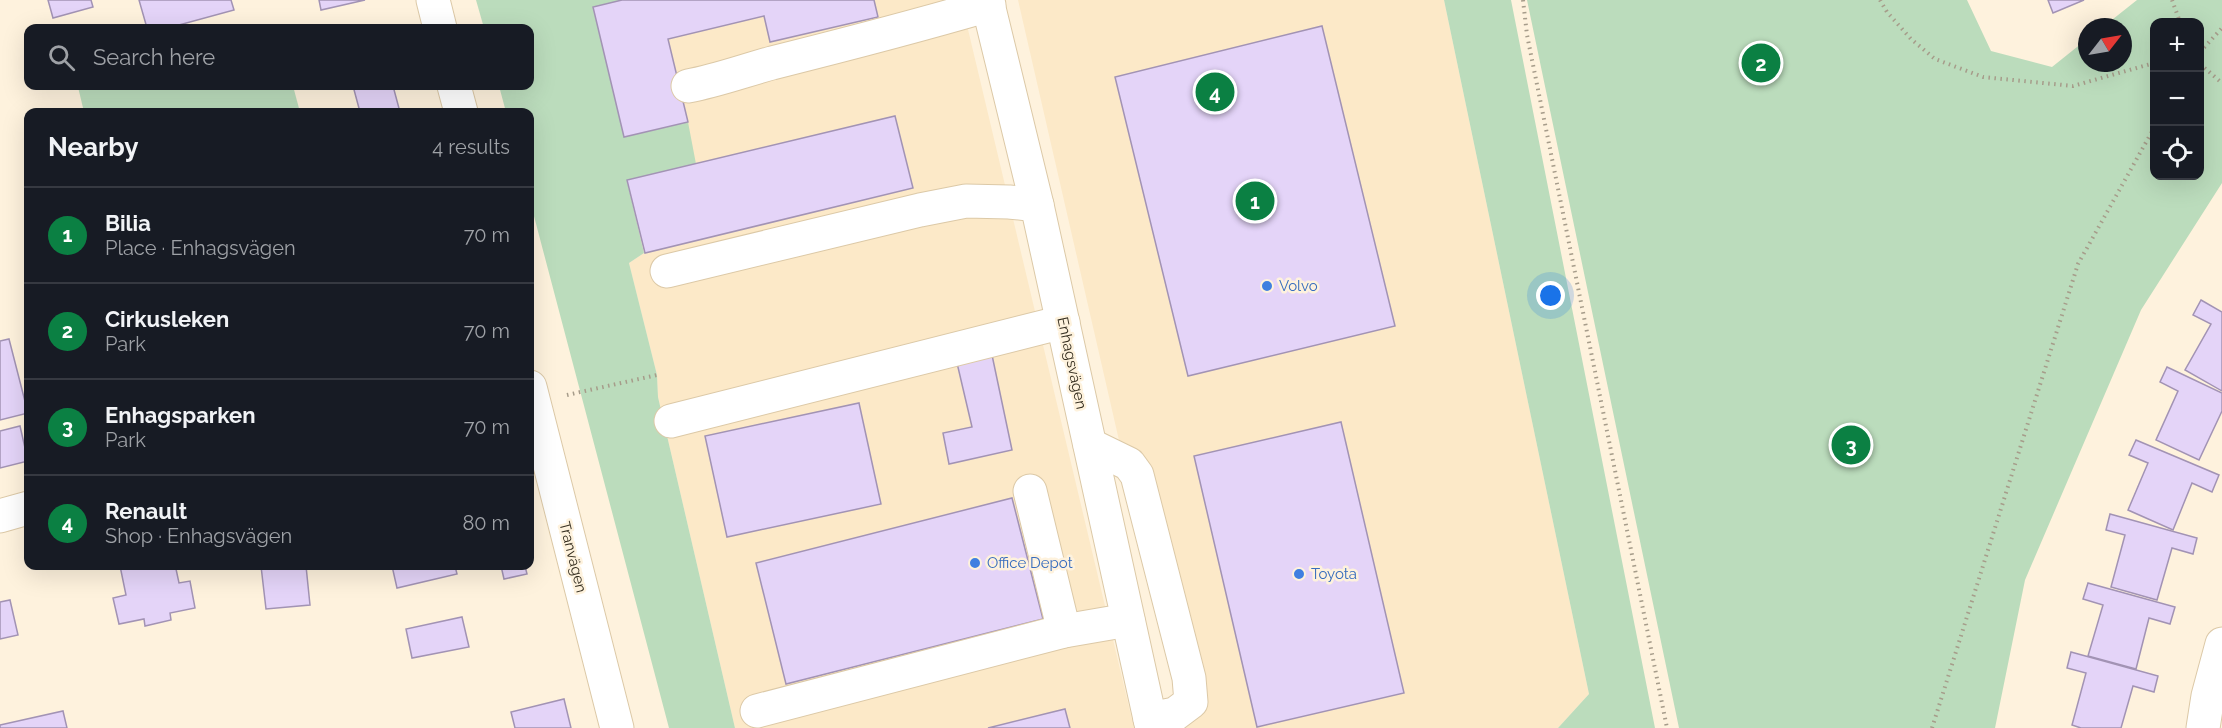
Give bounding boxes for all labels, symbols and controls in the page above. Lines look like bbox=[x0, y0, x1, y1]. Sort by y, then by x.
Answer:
north arrow bbox=[2078, 18, 2132, 72]
map controls bbox=[2150, 18, 2204, 180]
button: + bbox=[2150, 18, 2204, 72]
search box bbox=[24, 24, 534, 90]
pin: 2 bbox=[1742, 40, 1780, 86]
icon: search bbox=[45, 41, 78, 74]
text: Search here bbox=[93, 44, 215, 70]
pin: 4 bbox=[1196, 70, 1234, 115]
button: − bbox=[2150, 72, 2204, 126]
button: locate bbox=[2150, 126, 2204, 180]
text: Nearby bbox=[48, 132, 138, 162]
text: 4 results bbox=[432, 135, 510, 159]
pin: 1 bbox=[1236, 178, 1274, 224]
text: Bilia bbox=[105, 210, 151, 236]
text: 1 bbox=[63, 223, 72, 247]
text: 70 m bbox=[464, 223, 510, 247]
text: Place · Enhagsvägen bbox=[105, 236, 296, 260]
place label: Volvo bbox=[1279, 277, 1318, 295]
marker: Volvo bbox=[1260, 279, 1274, 293]
your location bbox=[1536, 281, 1565, 310]
text: Cirkusleken bbox=[105, 306, 229, 332]
street label: Enhagsvägen bbox=[1053, 315, 1091, 411]
text: 2 bbox=[62, 319, 73, 343]
text: 70 m bbox=[464, 319, 510, 343]
text: Park bbox=[105, 332, 146, 356]
text: Enhagsparken bbox=[105, 402, 255, 428]
text: 3 bbox=[62, 415, 73, 439]
text: 70 m bbox=[464, 415, 510, 439]
pin: 3 bbox=[1832, 422, 1870, 468]
text: Park bbox=[105, 428, 146, 452]
text: Renault bbox=[105, 498, 187, 524]
text: 4 bbox=[62, 511, 73, 535]
text: 80 m bbox=[462, 511, 510, 535]
street label: Tranvägen bbox=[555, 520, 591, 594]
text: Shop · Enhagsvägen bbox=[105, 524, 292, 548]
place label: Office Depot bbox=[987, 554, 1073, 572]
marker: Office Depot bbox=[968, 556, 982, 570]
place label: Toyota bbox=[1311, 565, 1357, 583]
marker: Toyota bbox=[1292, 567, 1306, 581]

